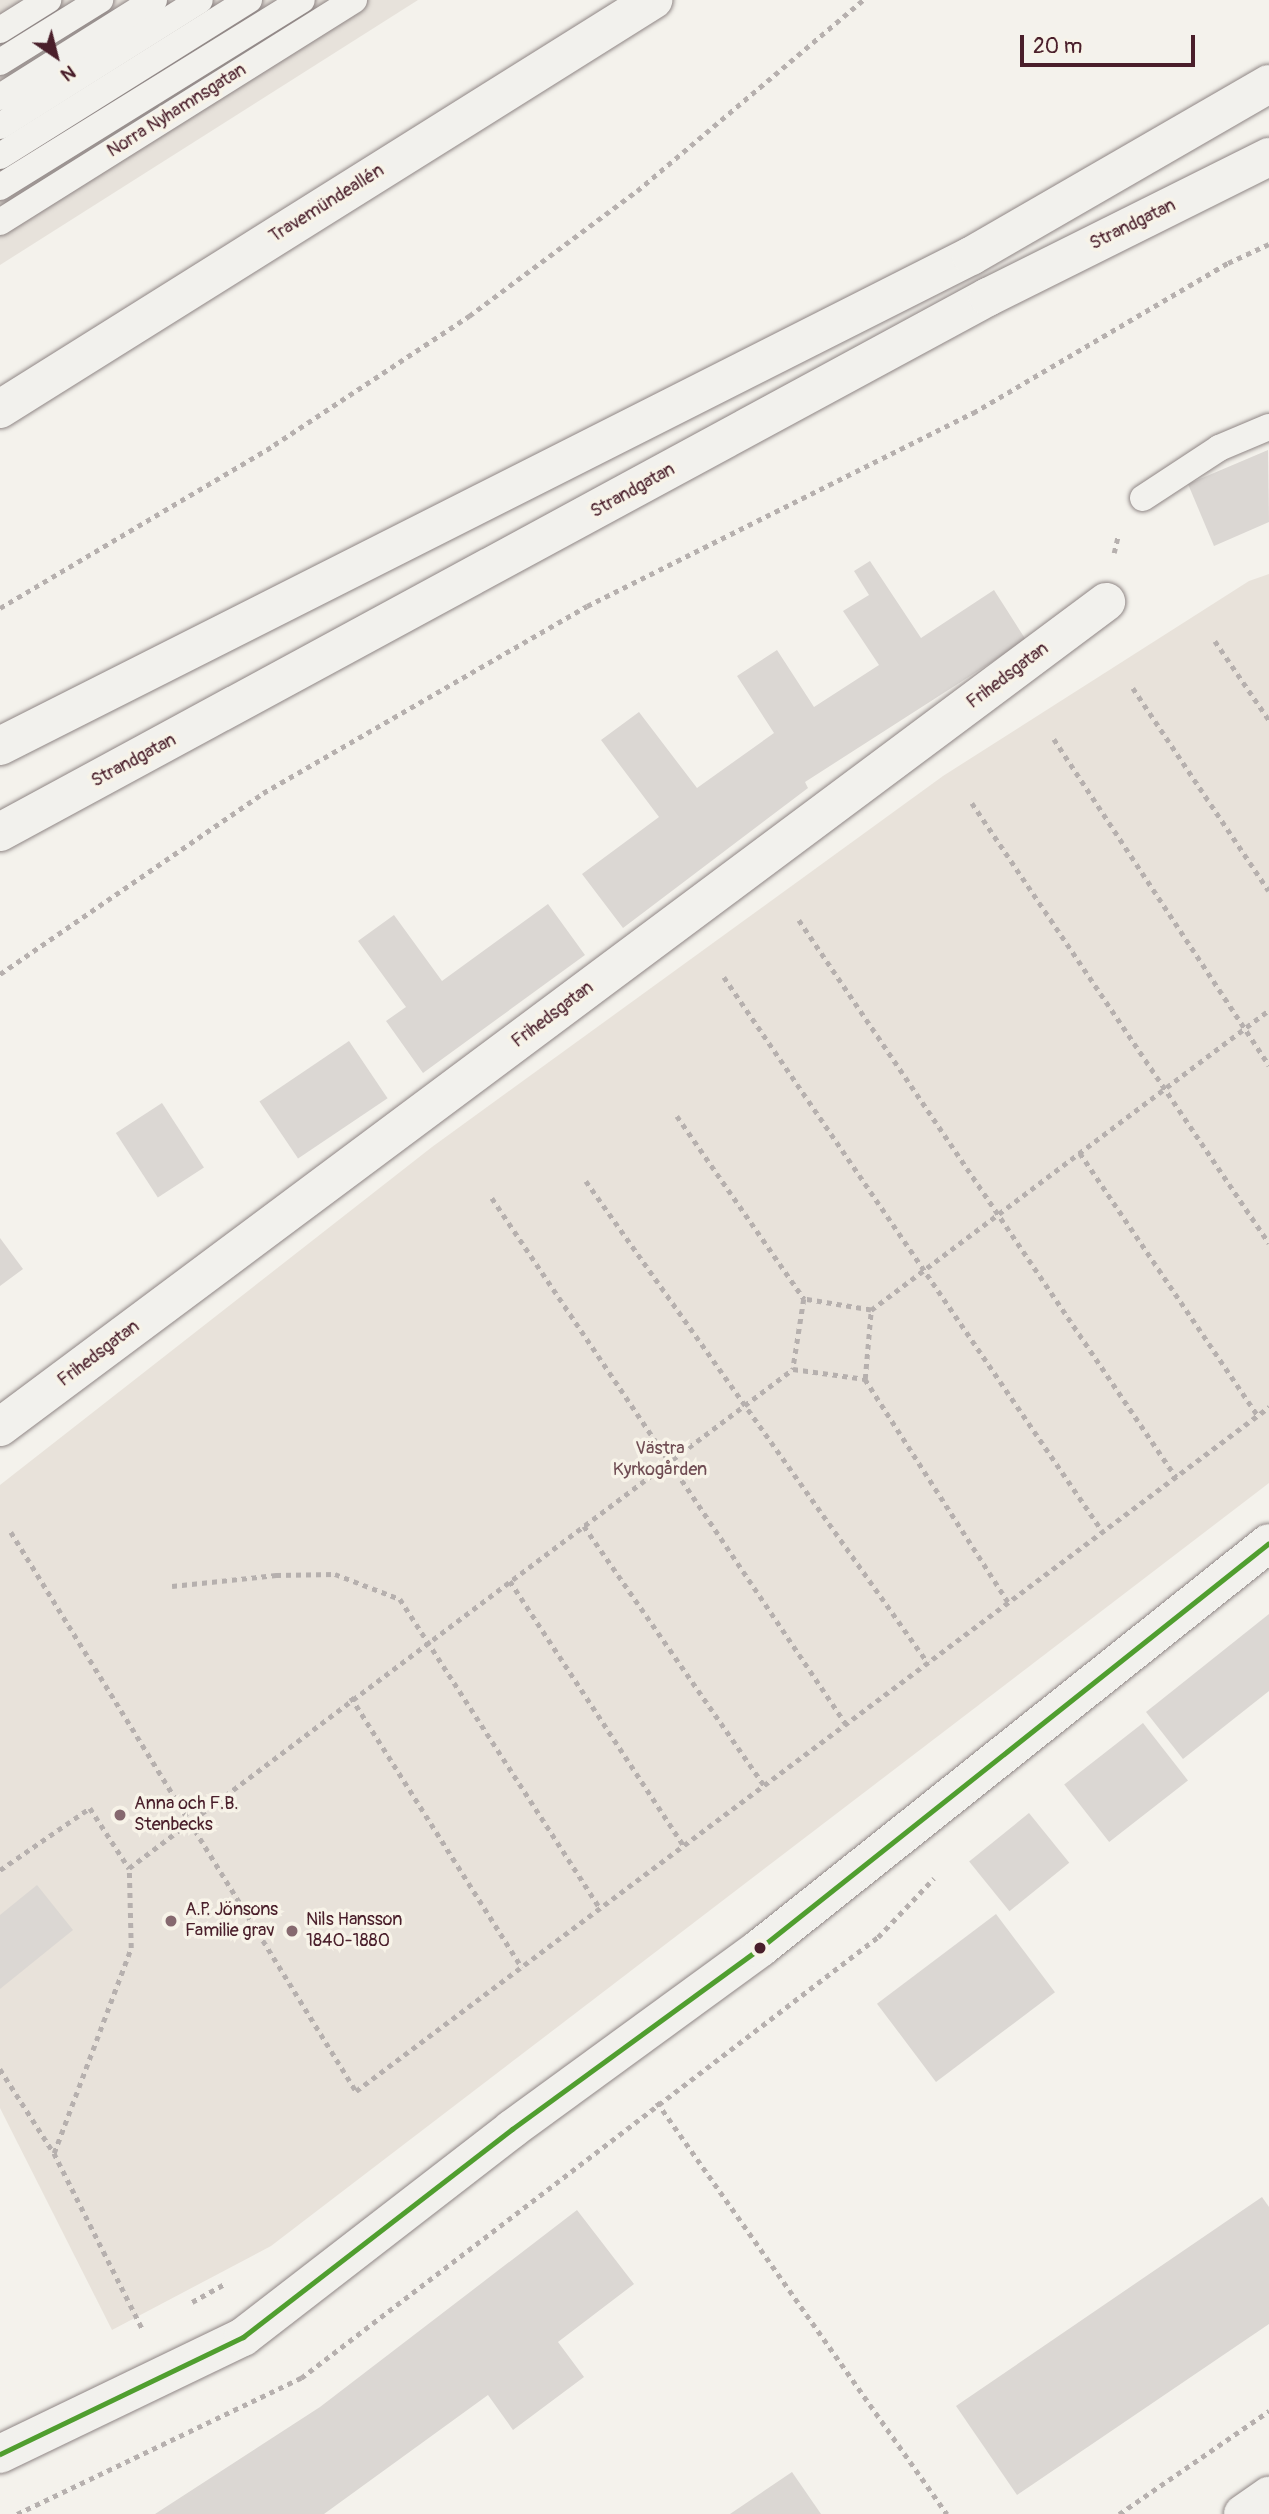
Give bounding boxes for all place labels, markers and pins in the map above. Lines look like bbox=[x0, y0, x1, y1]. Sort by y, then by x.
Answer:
place label: Anna och F.B. Stenbecks bbox=[134, 1794, 238, 1836]
marker: Anna och F.B. Stenbecks bbox=[112, 1807, 128, 1823]
place label: A.P. Jönsons Familie grav bbox=[185, 1900, 278, 1942]
place label: Nils Hansson 1840-1880 bbox=[306, 1910, 402, 1952]
marker: A.P. Jönsons Familie grav bbox=[163, 1913, 179, 1929]
marker: Nils Hansson 1840-1880 bbox=[284, 1923, 300, 1939]
unlabelled marker bbox=[753, 1941, 767, 1955]

